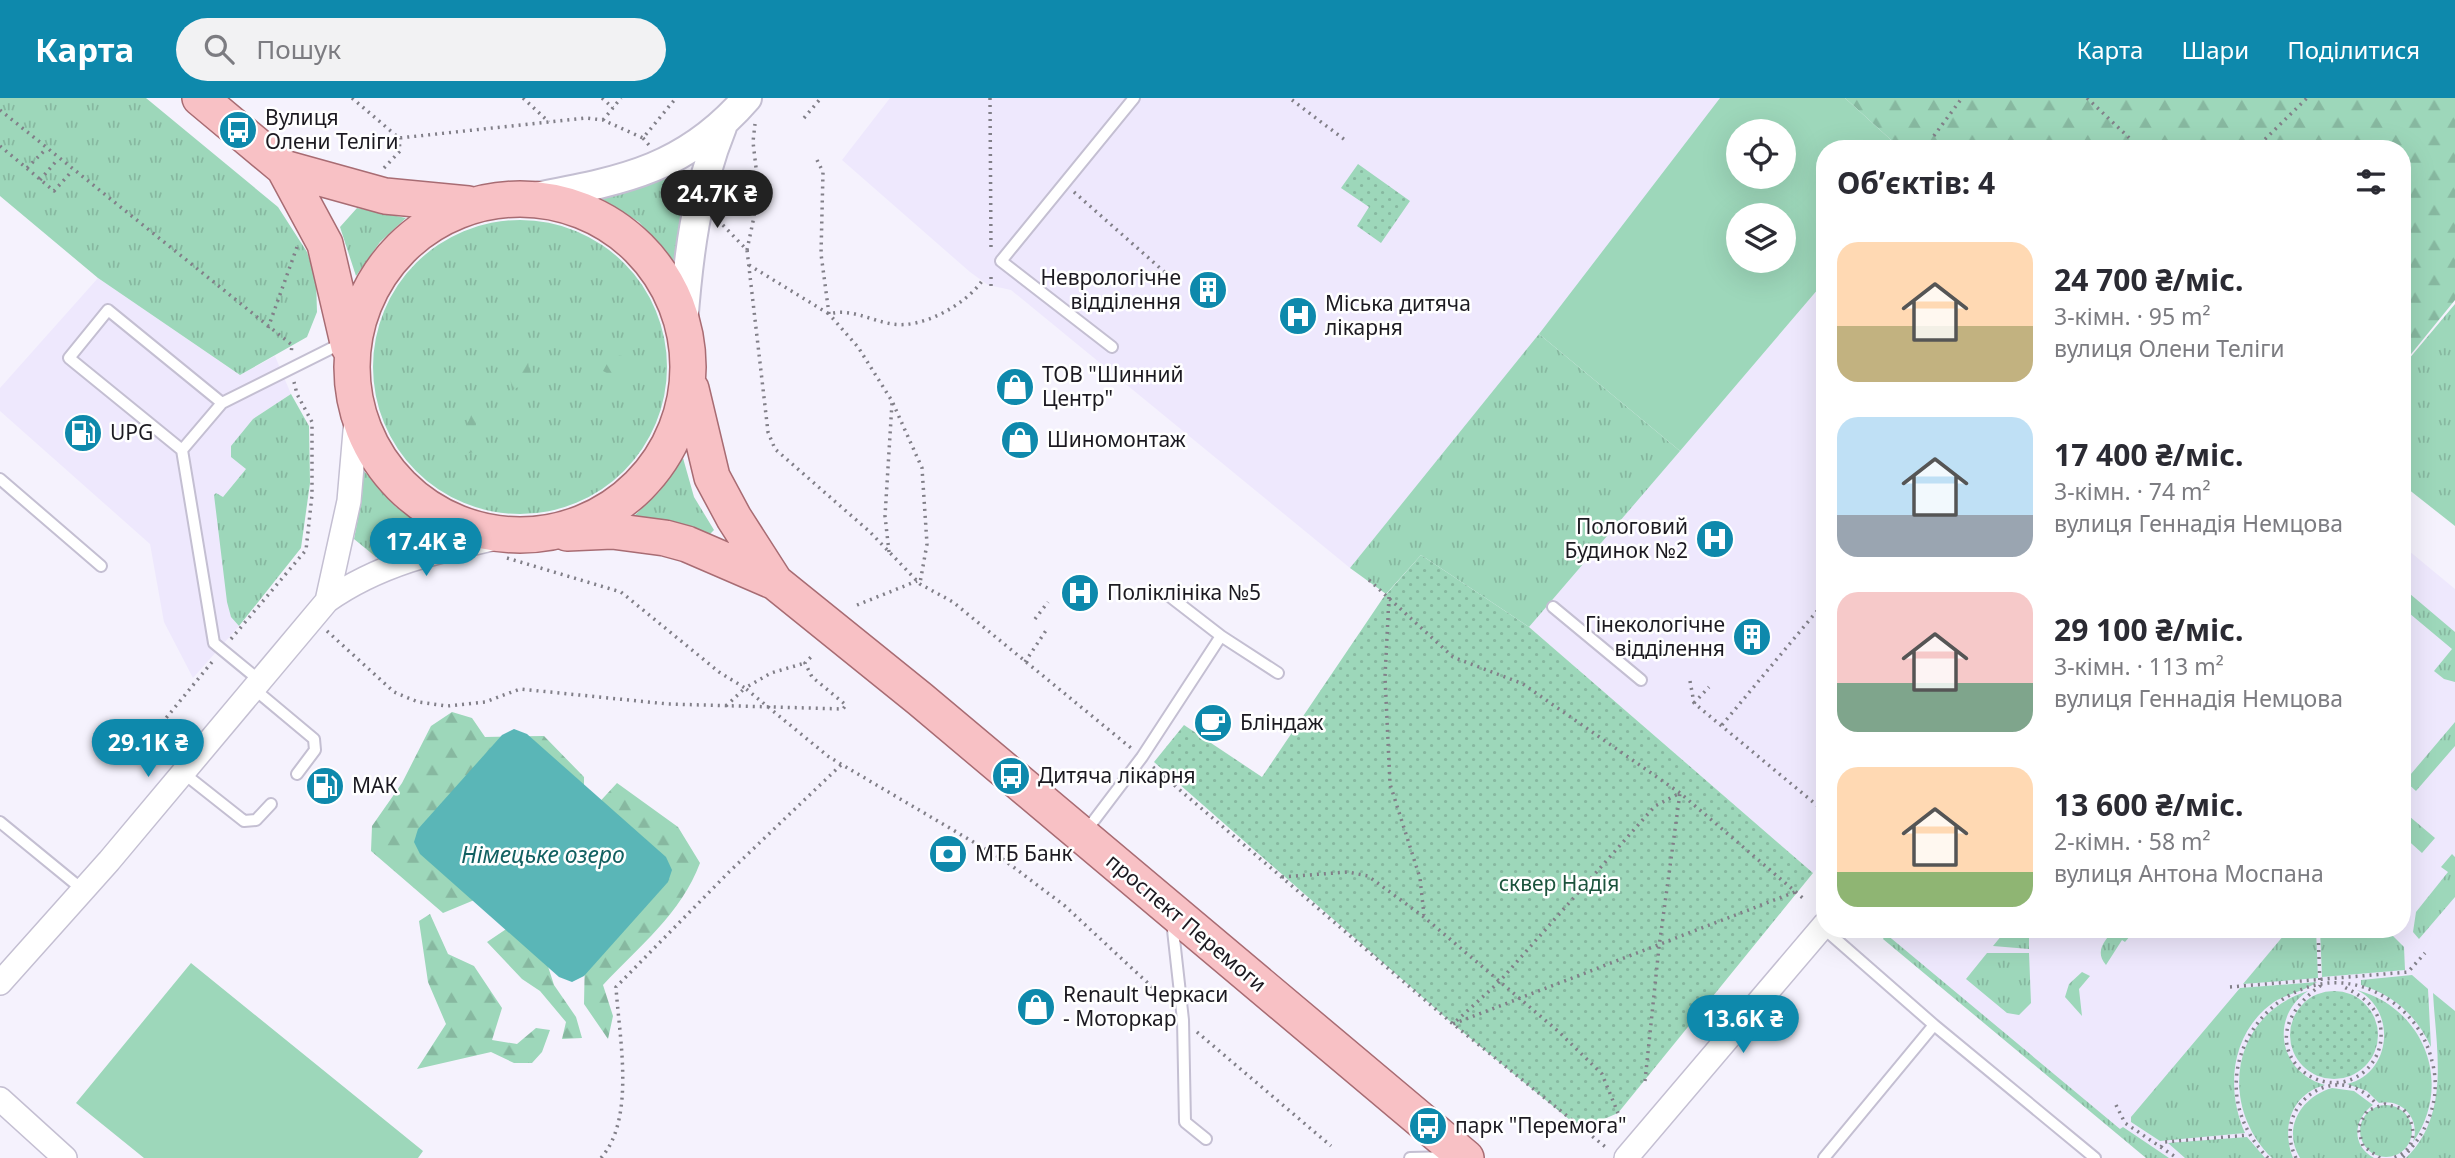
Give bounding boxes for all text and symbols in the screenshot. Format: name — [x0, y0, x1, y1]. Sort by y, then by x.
search box — [176, 18, 666, 81]
text: Карта — [35, 27, 134, 72]
icon: search — [200, 30, 238, 68]
text: Пошук — [256, 31, 341, 67]
text: Карта — [2076, 33, 2143, 66]
text: Шари — [2181, 33, 2249, 66]
text: Поділитися — [2287, 33, 2420, 66]
place label: Вулиця Олени Теліги — [265, 103, 398, 155]
bus stop icon: Вулиця Олени Теліги — [217, 109, 259, 151]
map controls — [1726, 119, 1796, 273]
button: locate — [1726, 119, 1796, 189]
text: Об’єктів: 4 — [1837, 162, 1995, 203]
icon: filters — [2352, 163, 2390, 201]
pin: 24.7K ₴ — [652, 170, 782, 230]
text: 24.7K ₴ — [677, 177, 757, 209]
button: layers — [1726, 203, 1796, 273]
text: 24 700 ₴/міс. — [2054, 259, 2244, 300]
place label: Неврологічне відділення — [1040, 263, 1181, 315]
building icon: Неврологічне відділення — [1187, 269, 1229, 311]
icon: home — [1893, 270, 1977, 354]
place label: Міська дитяча лікарня — [1325, 289, 1471, 341]
hospital icon: Міська дитяча лікарня — [1277, 295, 1319, 337]
text: 3-кімн. · 95 m² — [2054, 300, 2211, 332]
text: вулиця Олени Теліги — [2054, 332, 2285, 364]
place label: ТОВ "Шинний Центр" — [1042, 360, 1184, 412]
shop icon: ТОВ "Шинний Центр" — [994, 366, 1036, 408]
fuel station icon: UPG — [62, 412, 104, 454]
place label: UPG — [110, 418, 153, 446]
shop icon: Шиномонтаж — [999, 419, 1041, 461]
place label: Шиномонтаж — [1047, 425, 1186, 453]
text: 17 400 ₴/міс. — [2054, 434, 2244, 475]
icon: home — [1893, 445, 1977, 529]
text: 3-кімн. · 74 m² — [2054, 475, 2211, 507]
text: вулиця Геннадія Немцова — [2054, 507, 2343, 539]
place label: Пологовий Будинок №2 — [1564, 512, 1688, 564]
pin: 17.4K ₴ — [361, 518, 491, 578]
hospital icon: Пологовий Будинок №2 — [1694, 518, 1736, 560]
text: 17.4K ₴ — [386, 525, 466, 557]
hospital icon: Поліклініка №5 — [1059, 572, 1101, 614]
place label: Поліклініка №5 — [1107, 578, 1261, 606]
text: 29 100 ₴/міс. — [2054, 609, 2244, 650]
place label: Гінекологічне відділення — [1585, 610, 1725, 662]
building icon: Гінекологічне відділення — [1731, 616, 1773, 658]
icon: home — [1893, 620, 1977, 704]
text: 3-кімн. · 113 m² — [2054, 650, 2224, 682]
text: вулиця Геннадія Немцова — [2054, 682, 2343, 714]
cafe icon: Бліндаж — [1192, 702, 1234, 744]
place label: Бліндаж — [1240, 708, 1324, 736]
pin: 29.1K ₴ — [83, 720, 213, 779]
text: 29.1K ₴ — [108, 726, 188, 758]
bus stop icon: Дитяча лікарня — [990, 755, 1032, 797]
place label: Дитяча лікарня — [1038, 761, 1196, 789]
fuel station icon: МАК — [304, 765, 346, 807]
place label: МАК — [352, 771, 398, 799]
text: 13 600 ₴/міс. — [2054, 784, 2244, 825]
icon: home — [1893, 795, 1977, 879]
text: 2-кімн. · 58 m² — [2054, 825, 2211, 857]
bank icon: МТБ Банк — [927, 833, 969, 875]
water label: Німецьке озеро — [461, 838, 625, 870]
place label: МТБ Банк — [975, 839, 1073, 867]
street label: проспект Перемоги — [1101, 847, 1273, 998]
text: вулиця Антона Моспана — [2054, 857, 2324, 889]
park label: сквер Надія — [1499, 869, 1619, 897]
place label: Renault Черкаси - Моторкар — [1063, 980, 1228, 1032]
shop icon: Renault Черкаси - Моторкар — [1015, 986, 1057, 1028]
pin: 13.6K ₴ — [1678, 996, 1808, 1055]
text: 13.6K ₴ — [1703, 1002, 1783, 1034]
bus stop icon: парк "Перемога" — [1407, 1105, 1449, 1147]
place label: парк "Перемога" — [1455, 1111, 1627, 1139]

